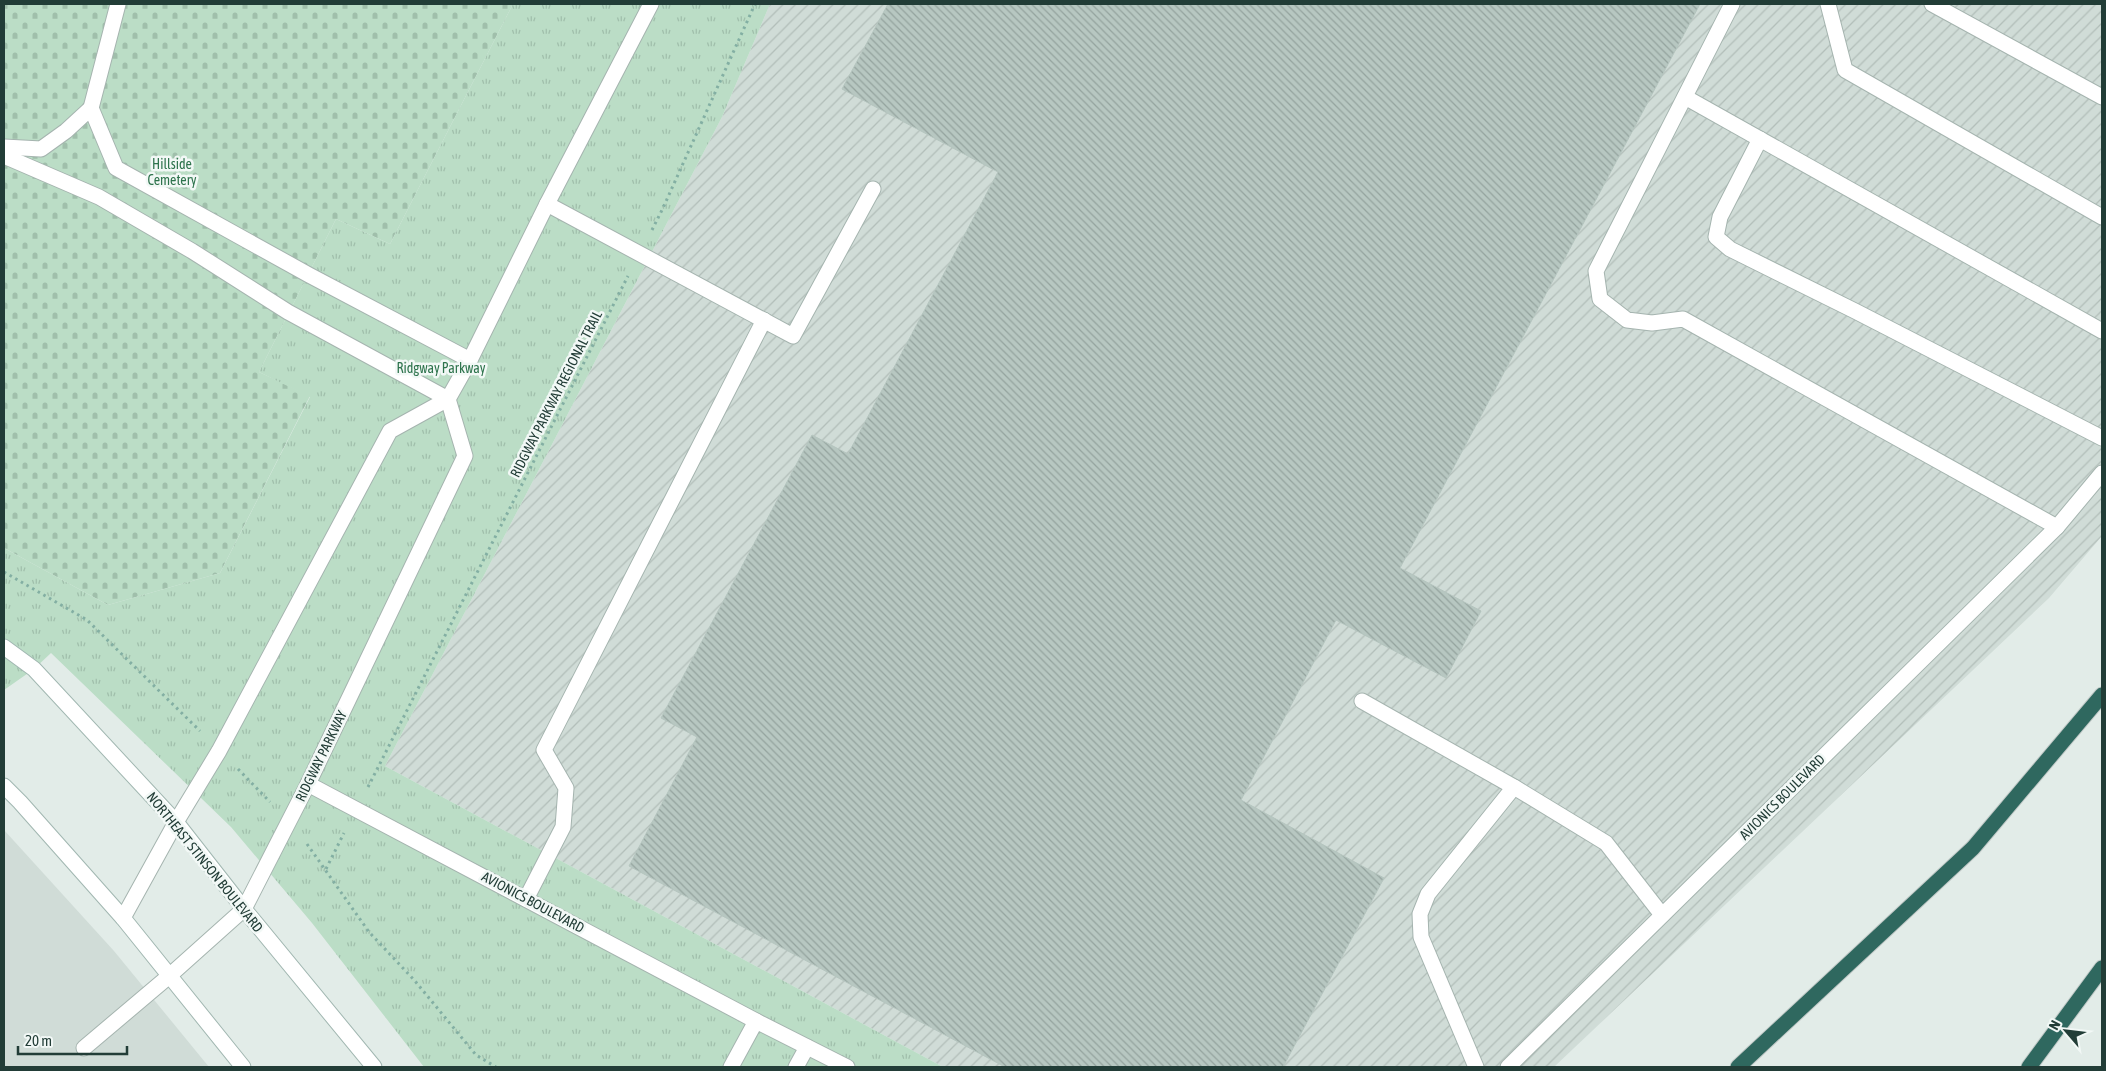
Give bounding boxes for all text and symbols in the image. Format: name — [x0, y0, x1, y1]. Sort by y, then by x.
park label: Hillside Cemetery — [147, 156, 197, 188]
street label: RIDGWAY PARKWAY REGIONAL TRAIL — [507, 308, 605, 480]
park label: Ridgway Parkway — [396, 360, 486, 376]
street label: RIDGWAY PARKWAY — [292, 707, 350, 804]
street label: AVIONICS BOULEVARD — [1736, 751, 1828, 843]
street label: NORTHEAST STINSON BOULEVARD — [144, 789, 266, 935]
street label: AVIONICS BOULEVARD — [479, 868, 587, 936]
north arrow — [2041, 1006, 2091, 1056]
text: N — [2046, 1017, 2064, 1032]
scale bar — [18, 1024, 126, 1056]
text: 20 m — [25, 1032, 52, 1049]

